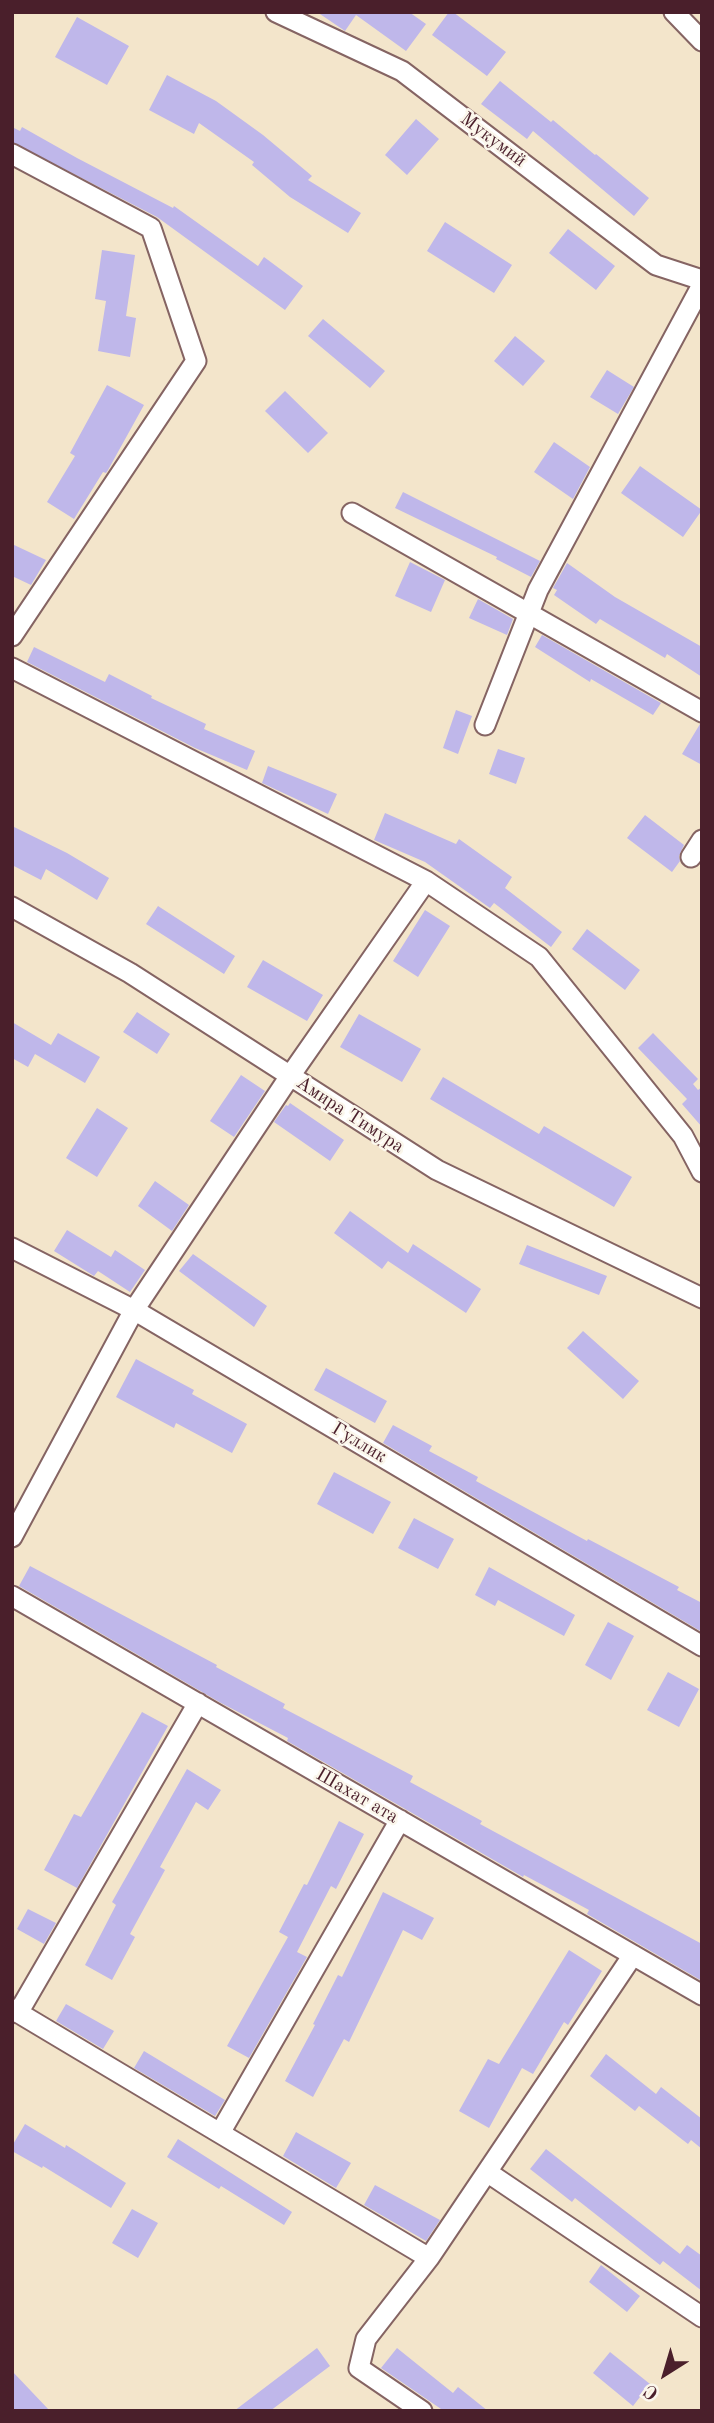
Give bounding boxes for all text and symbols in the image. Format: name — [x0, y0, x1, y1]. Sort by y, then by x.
street label: Мукумий — [455, 108, 531, 172]
street label: Амира Тимура — [292, 1072, 408, 1158]
street label: Гуллик — [327, 1418, 391, 1468]
street label: Шахат ата — [312, 1763, 402, 1829]
north arrow — [630, 2339, 700, 2409]
text: С — [641, 2380, 663, 2403]

